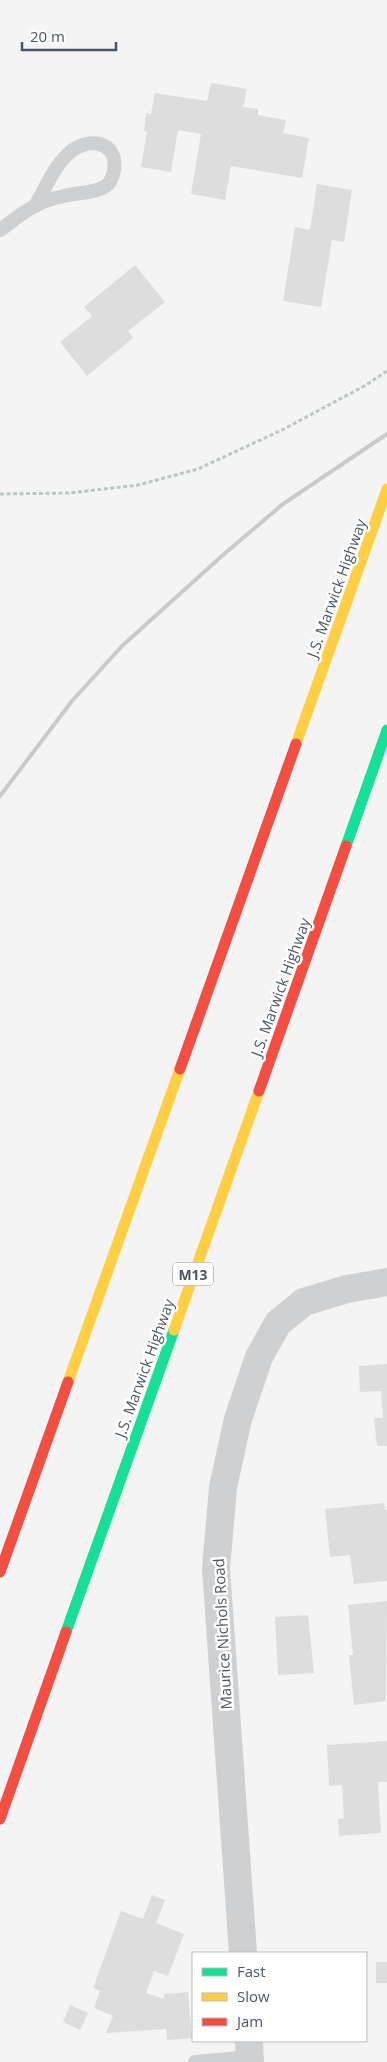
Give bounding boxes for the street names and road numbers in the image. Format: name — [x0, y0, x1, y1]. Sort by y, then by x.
street label: J.S. Marwick Highway — [301, 516, 371, 662]
street label: J.S. Marwick Highway — [245, 915, 315, 1061]
road number: M13 — [173, 1262, 213, 1286]
street label: J.S. Marwick Highway — [109, 1296, 179, 1442]
street label: Maurice Nichols Road — [208, 1558, 236, 1710]

